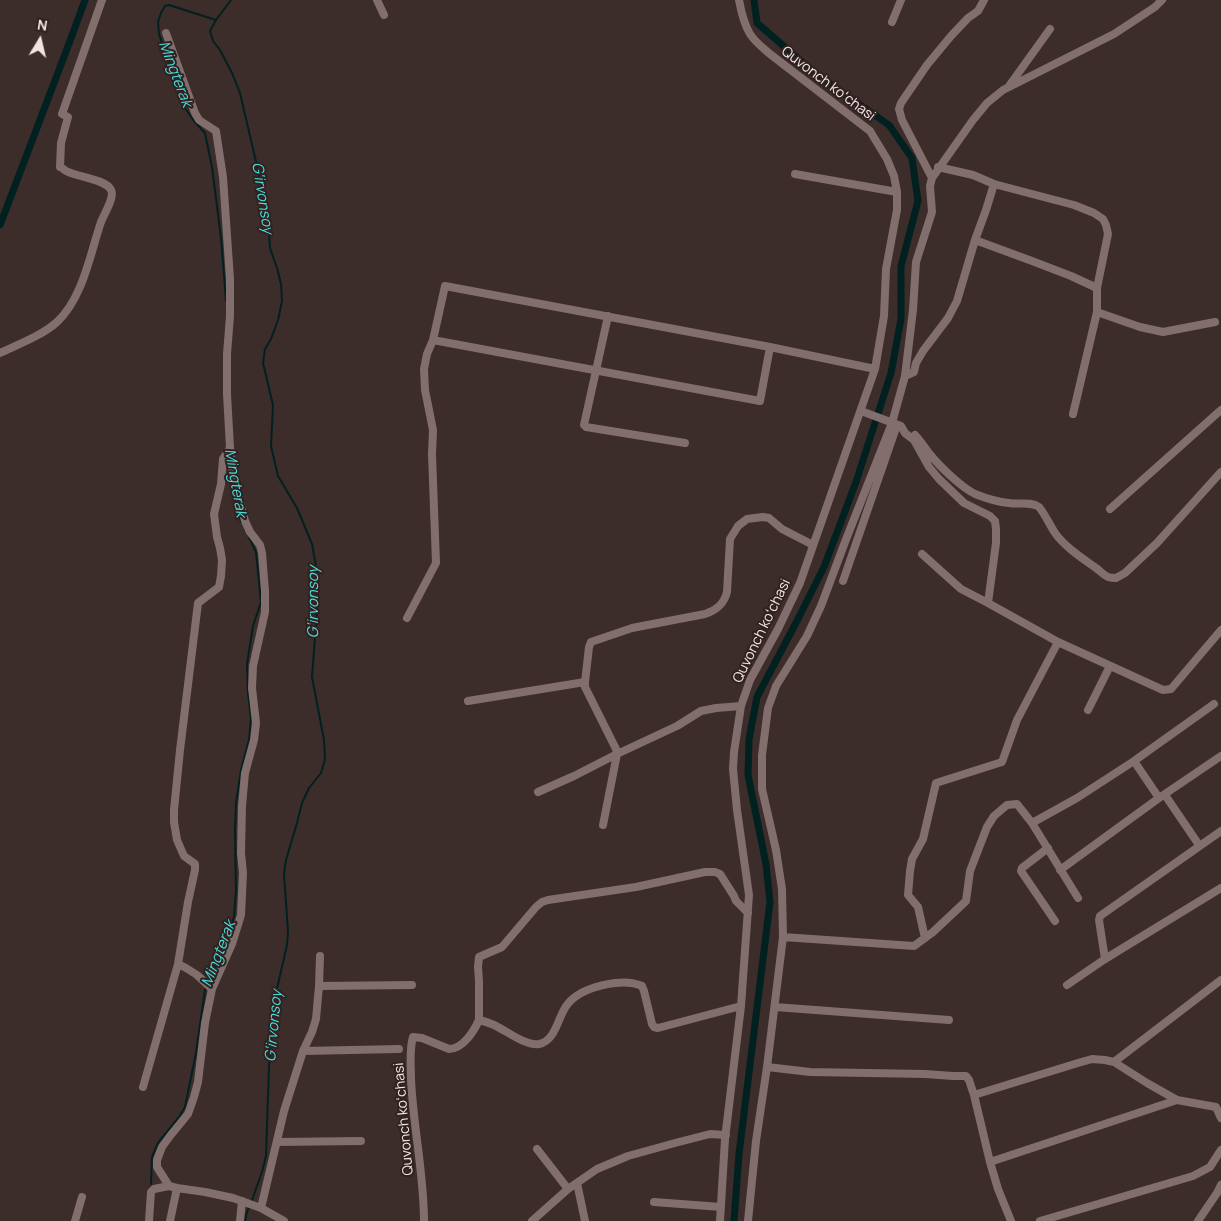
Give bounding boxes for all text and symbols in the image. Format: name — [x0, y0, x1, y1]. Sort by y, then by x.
north arrow — [15, 15, 65, 65]
text: N — [36, 15, 49, 35]
water label: Mingterak — [154, 38, 196, 110]
street label: Quvonch koʻchasi — [778, 43, 878, 125]
water label: G‘irvonsoy — [247, 161, 277, 235]
water label: Mingterak — [220, 447, 250, 519]
water label: G‘irvonsoy — [305, 566, 323, 638]
street label: Quvonch koʻchasi — [730, 576, 794, 686]
water label: Mingterak — [198, 918, 240, 990]
water label: G‘irvonsoy — [262, 989, 286, 1063]
street label: Quvonch koʻchasi — [391, 1062, 417, 1176]

